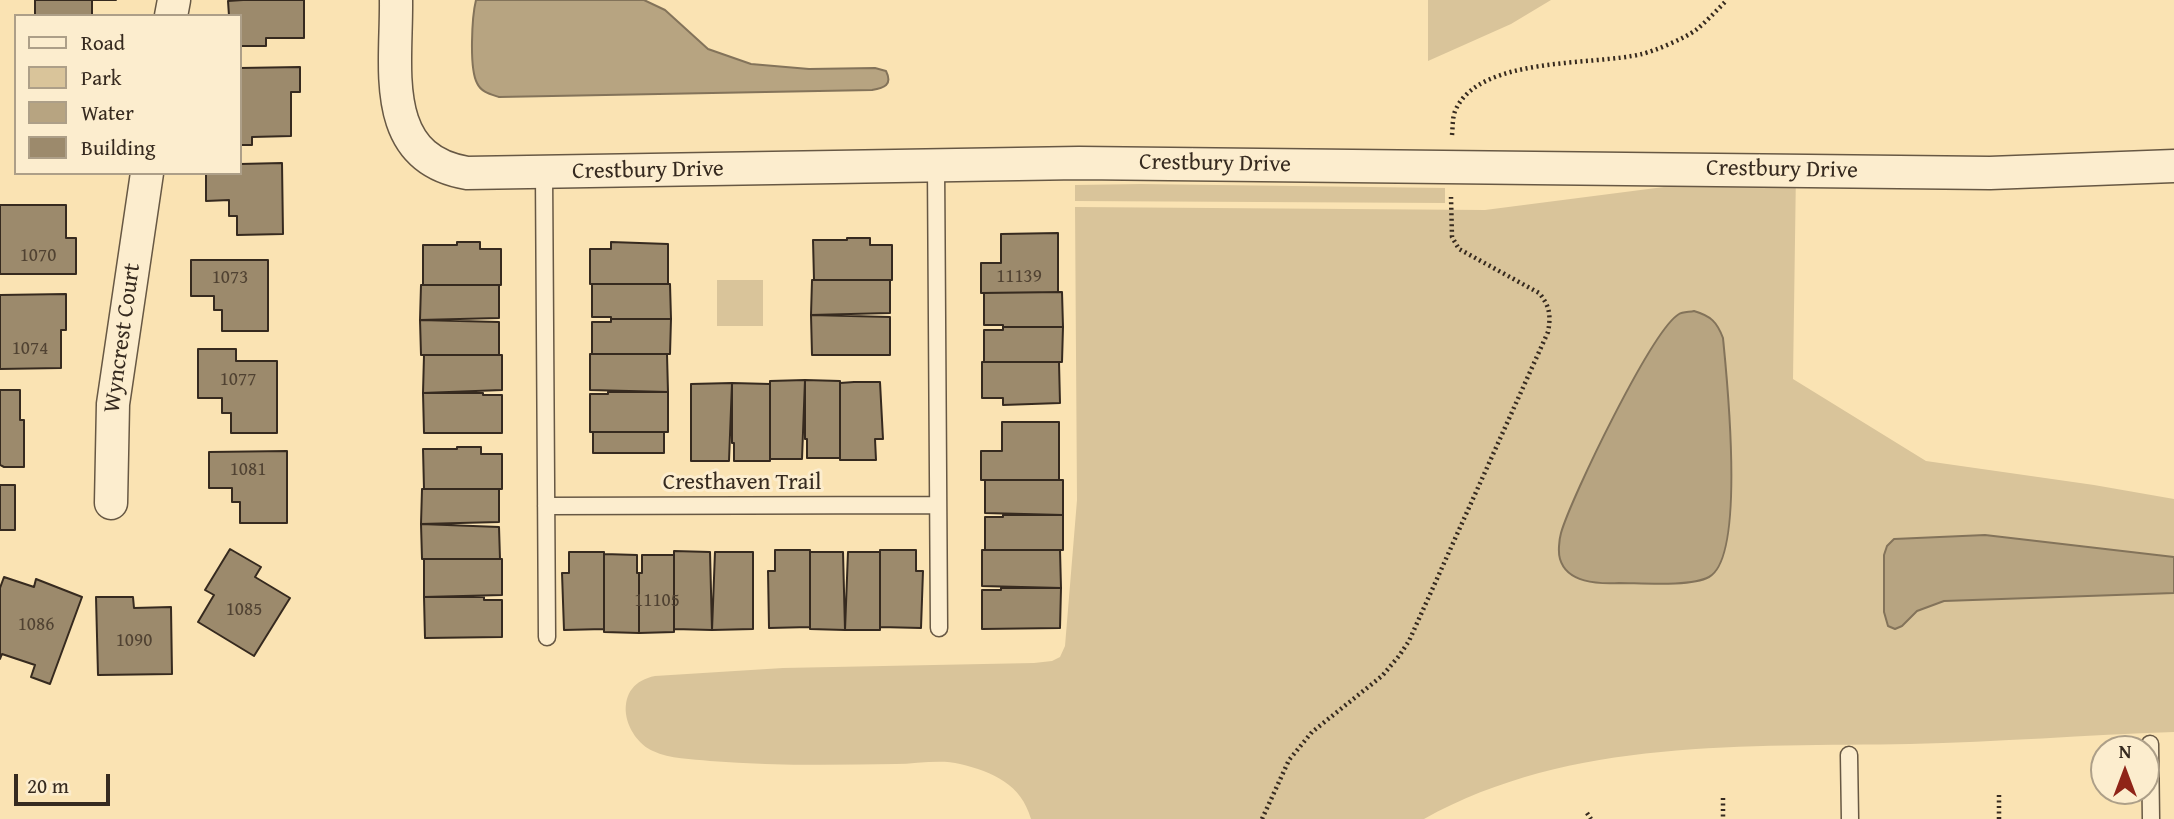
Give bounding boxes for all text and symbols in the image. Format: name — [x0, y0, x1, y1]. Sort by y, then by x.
legend — [14, 14, 242, 175]
text: Road — [81, 27, 125, 58]
text: Park — [81, 62, 122, 93]
text: Water — [81, 97, 134, 128]
text: Building — [81, 132, 155, 163]
street label: Crestbury Drive — [1139, 149, 1291, 179]
street label: Crestbury Drive — [1706, 155, 1858, 185]
street label: Crestbury Drive — [572, 156, 724, 186]
house number: 1070 — [20, 245, 56, 267]
street label: Wyncrest Court — [99, 261, 147, 415]
house number: 11139 — [996, 266, 1042, 288]
house number: 1073 — [212, 267, 248, 289]
house number: 1074 — [12, 338, 48, 360]
house number: 1077 — [220, 369, 256, 391]
house number: 1081 — [230, 459, 266, 481]
street label: Cresthaven Trail — [663, 469, 821, 497]
house number: 11105 — [634, 590, 680, 612]
house number: 1085 — [226, 599, 262, 621]
house number: 1086 — [18, 614, 54, 636]
house number: 1090 — [116, 630, 152, 652]
north arrow — [2090, 735, 2160, 805]
text: N — [2119, 737, 2131, 765]
scale bar — [18, 760, 114, 804]
text: 20 m — [27, 770, 69, 801]

